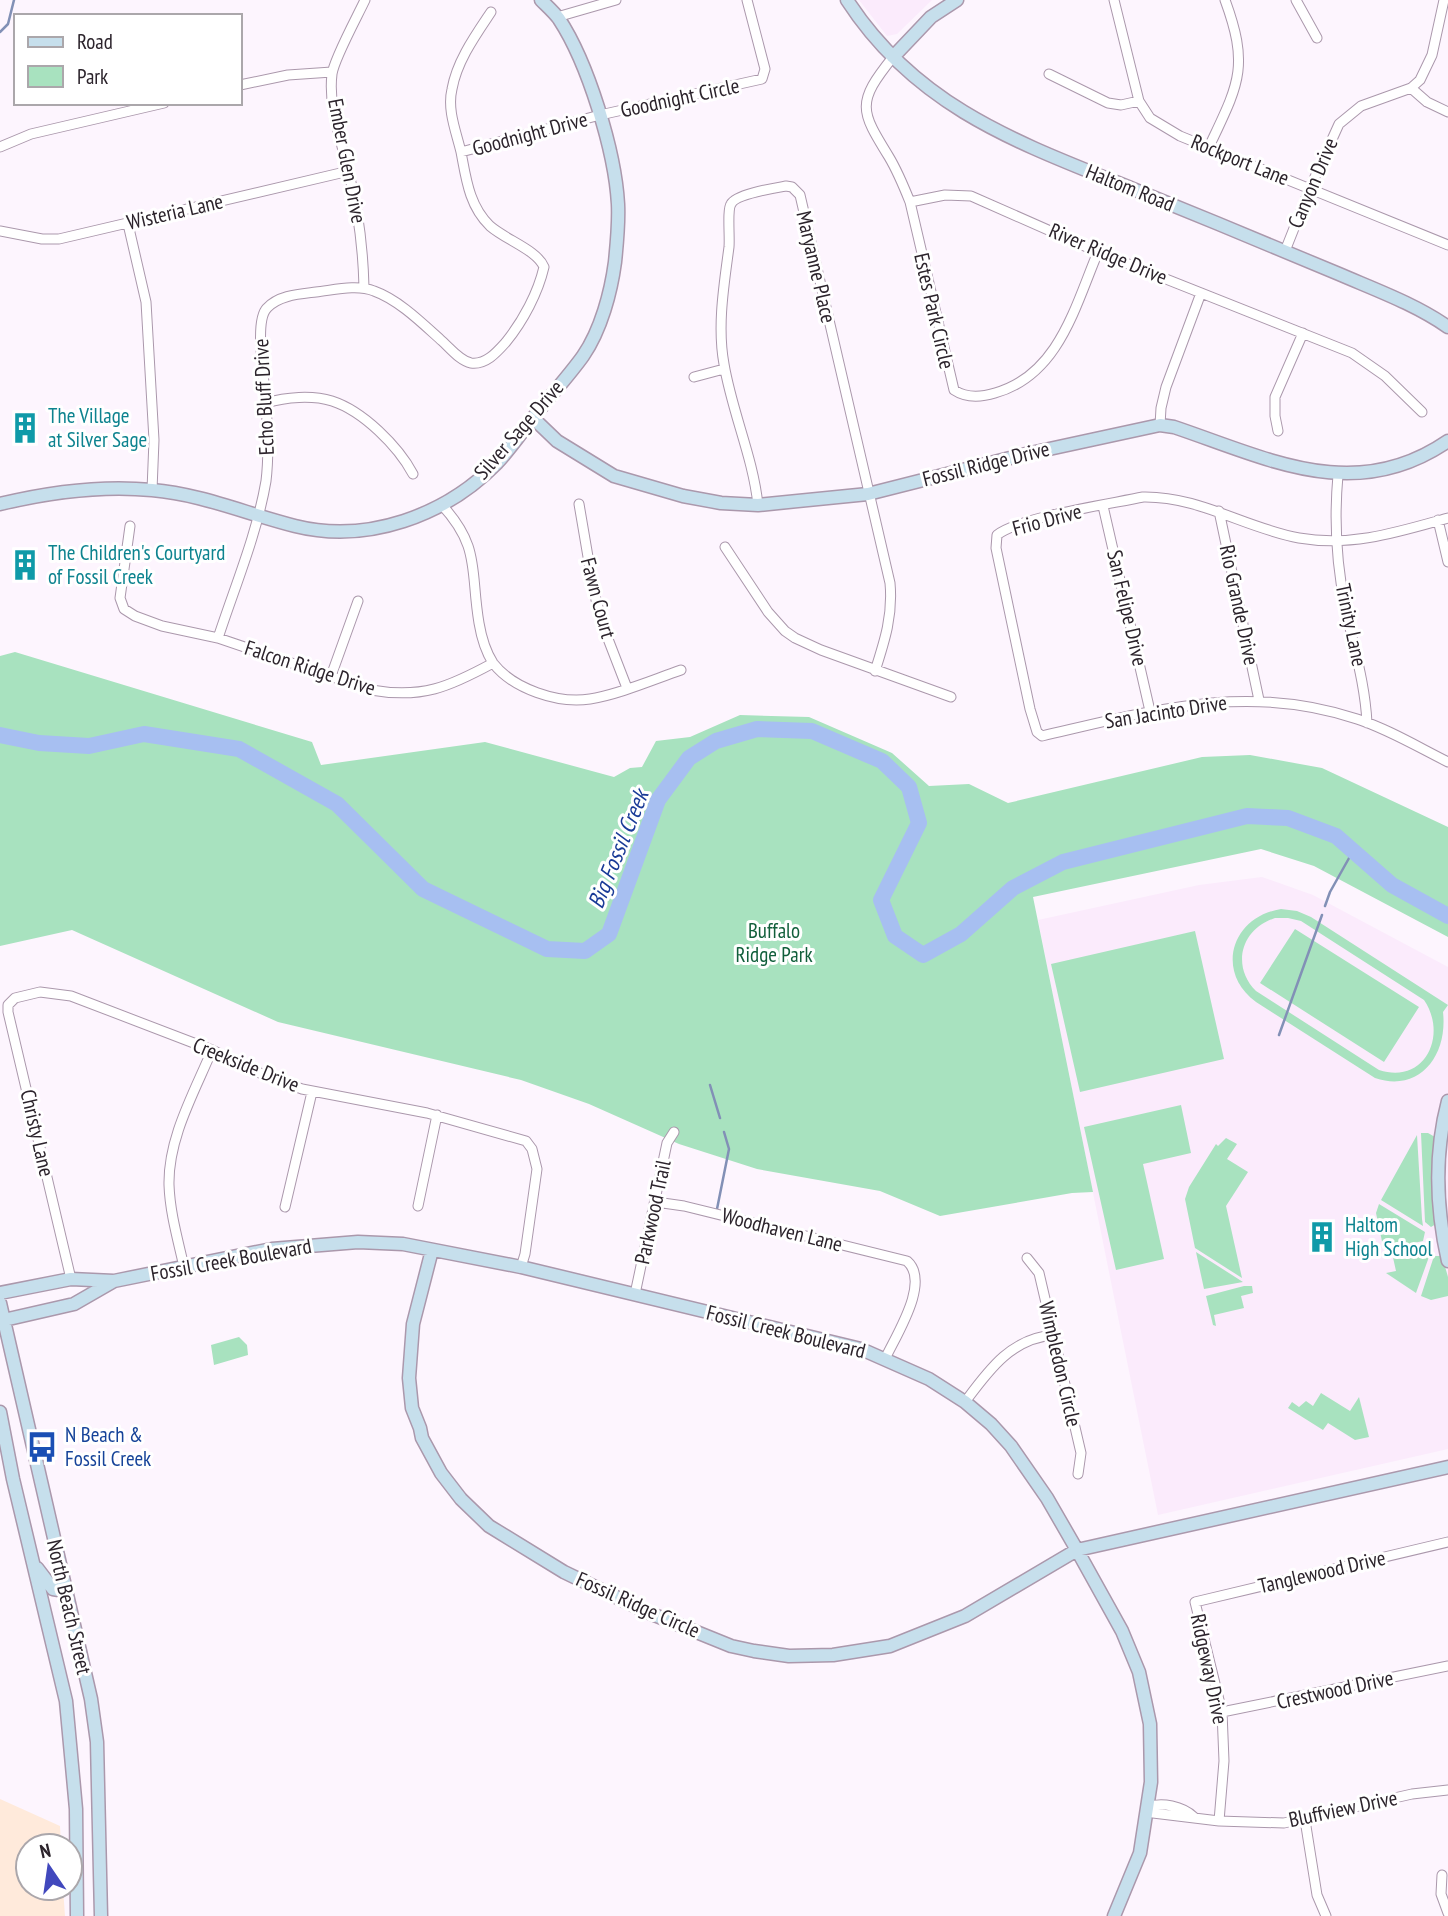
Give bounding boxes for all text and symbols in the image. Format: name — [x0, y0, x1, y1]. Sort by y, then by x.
legend — [14, 14, 242, 105]
text: Road — [77, 28, 113, 55]
text: Park — [77, 63, 108, 90]
street label: Goodnight Circle — [618, 72, 742, 123]
street label: Ember Glen Drive — [322, 96, 373, 226]
street label: Goodnight Drive — [469, 105, 590, 162]
street label: Rockport Lane — [1187, 128, 1293, 191]
street label: Canyon Drive — [1281, 133, 1344, 232]
street label: Haltom Road — [1082, 158, 1178, 218]
street label: Wisteria Lane — [124, 187, 226, 236]
street label: Maryanne Place — [791, 208, 842, 325]
street label: River Ridge Drive — [1045, 217, 1171, 291]
street label: Estes Park Circle — [908, 250, 961, 371]
street label: Echo Bluff Drive — [247, 338, 280, 456]
street label: Silver Sage Drive — [468, 374, 569, 485]
place label: The Village at Silver Sage — [48, 402, 147, 453]
building icon: The Village at Silver Sage — [8, 411, 42, 445]
street label: Fossil Ridge Drive — [920, 435, 1052, 492]
street label: Frio Drive — [1009, 497, 1084, 542]
place label: The Children's Courtyard of Fossil Creek — [48, 539, 225, 590]
street label: Rio Grande Drive — [1214, 542, 1265, 667]
street label: San Felipe Drive — [1101, 547, 1154, 669]
building icon: The Children's Courtyard of Fossil Creek — [8, 548, 42, 582]
street label: Fawn Court — [575, 555, 622, 641]
street label: Trinity Lane — [1330, 581, 1373, 669]
street label: Falcon Ridge Drive — [241, 634, 379, 701]
street label: San Jacinto Drive — [1103, 689, 1229, 734]
water label: Big Fossil Creek — [581, 783, 656, 912]
park label: Buffalo Ridge Park — [735, 917, 813, 968]
street label: Creekside Drive — [189, 1031, 303, 1098]
street label: Christy Lane — [14, 1087, 61, 1179]
street label: Parkwood Trail — [628, 1157, 677, 1266]
street label: Woodhaven Lane — [719, 1201, 845, 1258]
place label: Haltom High School — [1345, 1211, 1432, 1262]
building icon: Haltom High School — [1305, 1220, 1339, 1254]
street label: Fossil Creek Boulevard — [148, 1232, 313, 1287]
street label: Fossil Creek Boulevard — [704, 1299, 868, 1364]
street label: Wimbledon Circle — [1033, 1299, 1088, 1429]
place label: N Beach & Fossil Creek — [65, 1421, 151, 1472]
bus stop icon: N Beach & Fossil Creek — [25, 1430, 59, 1464]
street label: North Beach Street — [41, 1537, 98, 1677]
street label: Tanglewood Drive — [1256, 1544, 1388, 1599]
street label: Fossil Ridge Circle — [572, 1565, 704, 1644]
street label: Ridgeway Drive — [1185, 1611, 1234, 1726]
street label: Crestwood Drive — [1274, 1664, 1396, 1715]
street label: Bluffview Drive — [1286, 1784, 1400, 1833]
north arrow — [14, 1832, 84, 1902]
text: N — [37, 1838, 53, 1863]

